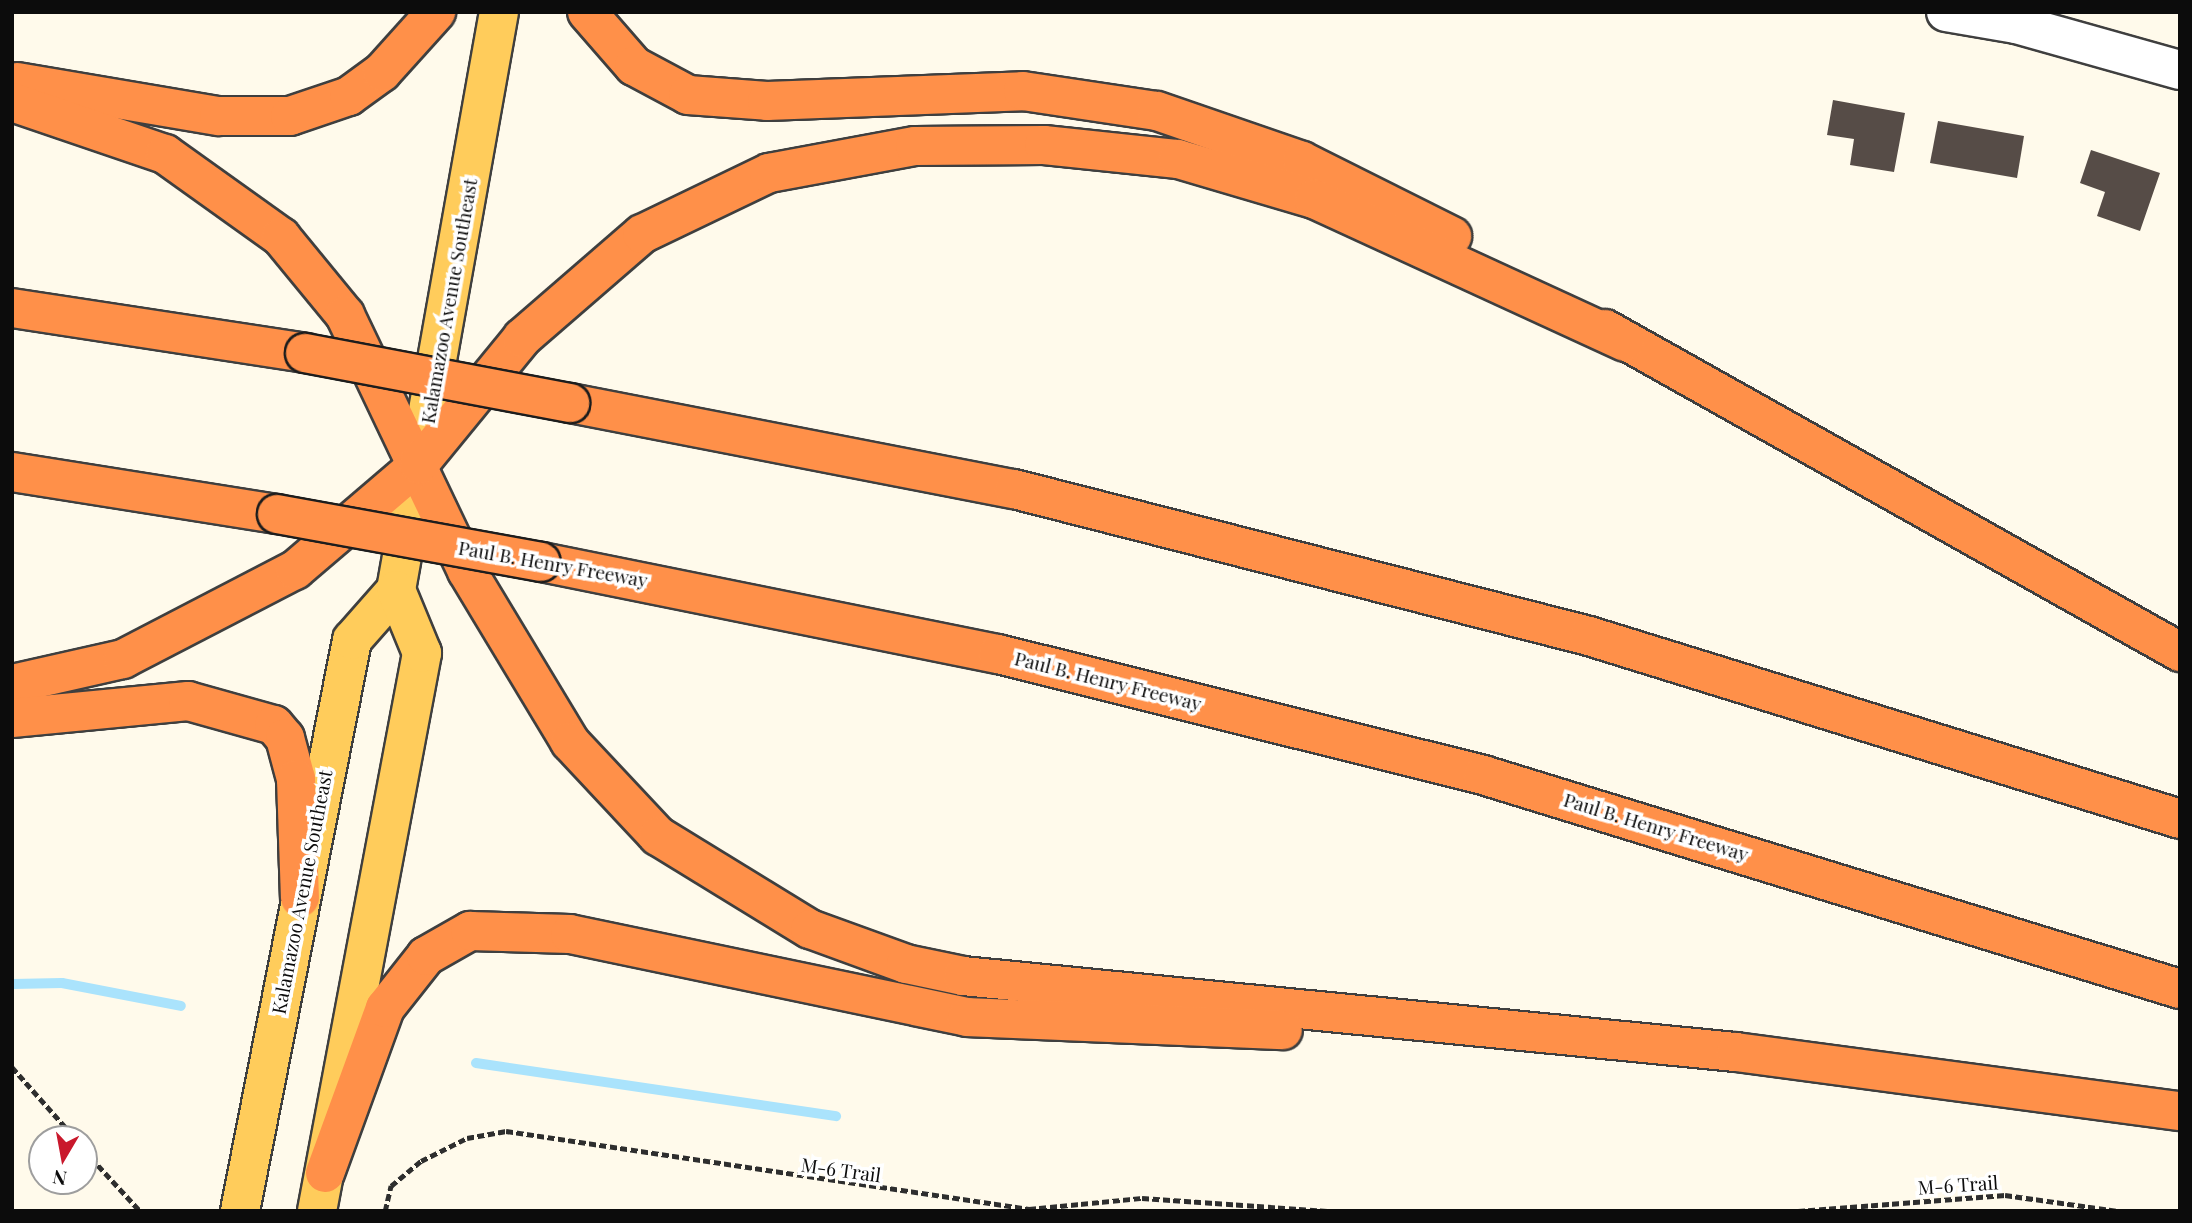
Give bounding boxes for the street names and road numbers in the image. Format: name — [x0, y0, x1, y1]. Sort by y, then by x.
street label: Kalamazoo Avenue Southeast — [416, 176, 482, 426]
street label: Paul B. Henry Freeway — [456, 536, 650, 592]
street label: Paul B. Henry Freeway — [1012, 647, 1204, 715]
street label: Kalamazoo Avenue Southeast — [267, 768, 337, 1016]
street label: Paul B. Henry Freeway — [1561, 788, 1751, 866]
street label: M-6 Trail — [799, 1153, 883, 1187]
street label: M-6 Trail — [1917, 1171, 1999, 1199]

